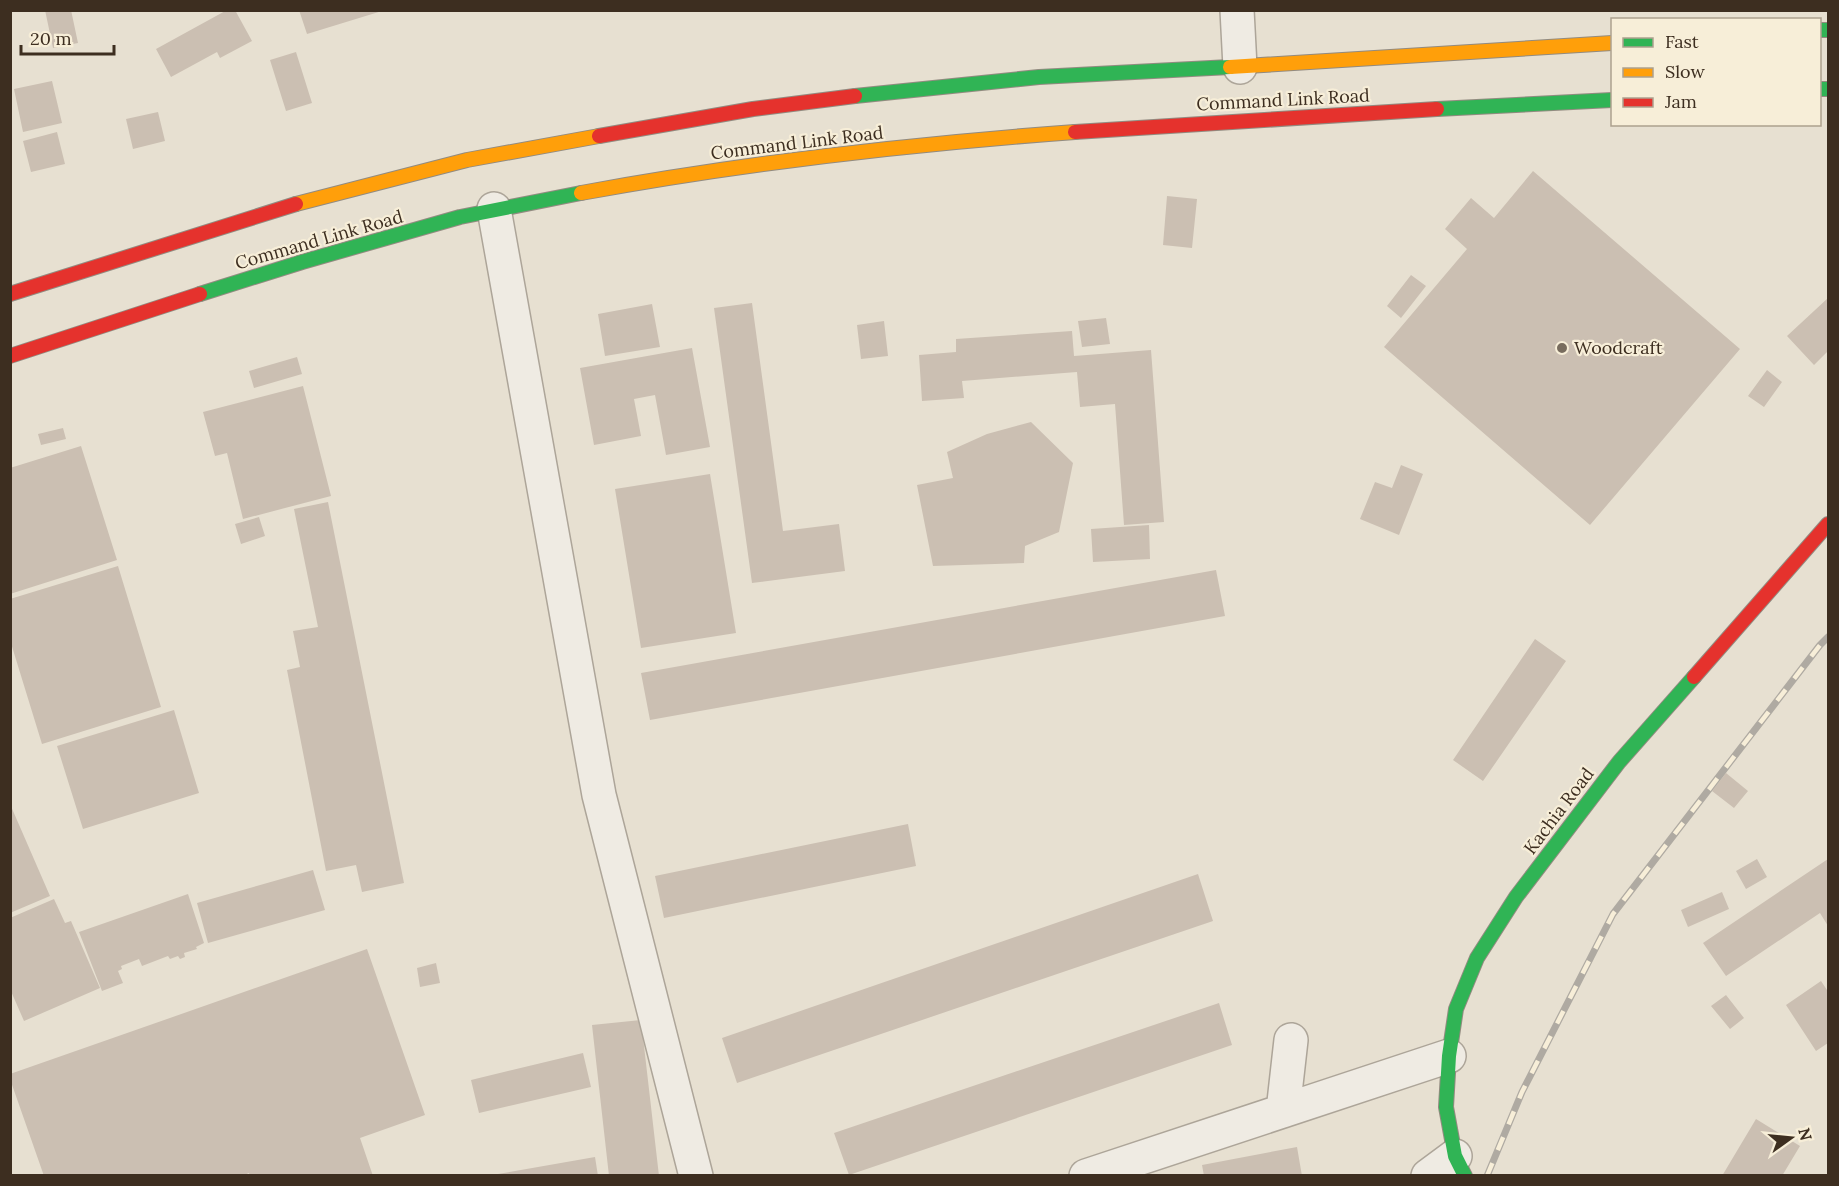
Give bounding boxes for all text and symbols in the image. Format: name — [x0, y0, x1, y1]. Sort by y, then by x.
scale bar — [21, 18, 114, 56]
legend — [1611, 18, 1821, 126]
text: 20 m — [30, 27, 72, 50]
text: Fast — [1665, 30, 1699, 53]
text: Slow — [1665, 60, 1705, 83]
street label: Command Link Road — [1196, 83, 1370, 116]
text: Jam — [1664, 90, 1697, 113]
street label: Command Link Road — [709, 120, 885, 164]
street label: Command Link Road — [232, 204, 406, 274]
place label: Woodcraft — [1574, 336, 1663, 359]
marker: Woodcraft — [1555, 341, 1569, 355]
street label: Kachia Road — [1518, 763, 1599, 859]
north arrow — [1761, 1108, 1821, 1168]
text: N — [1794, 1126, 1817, 1143]

